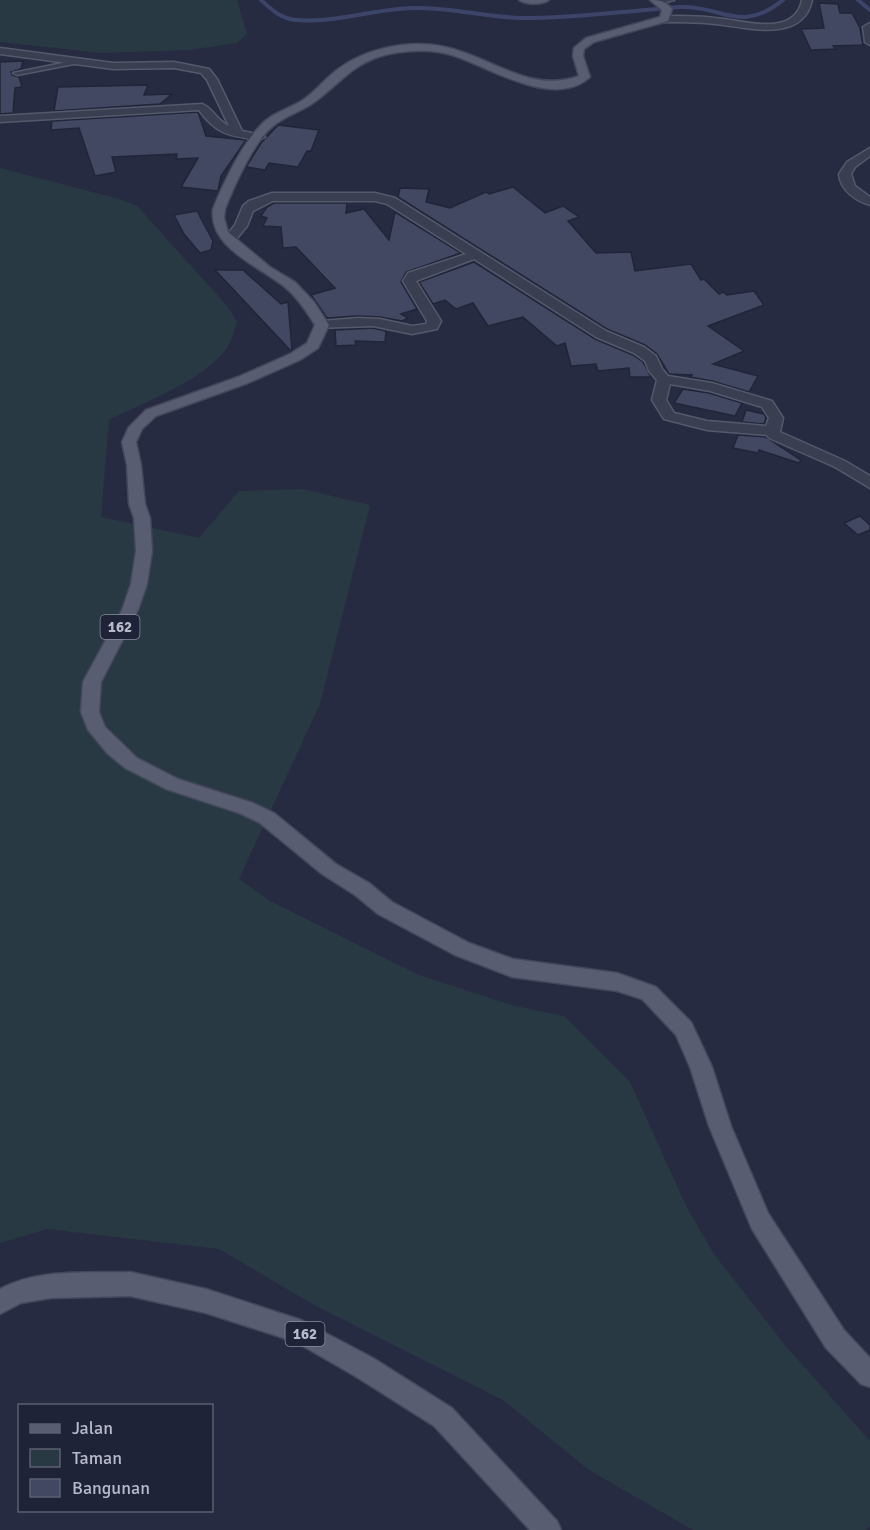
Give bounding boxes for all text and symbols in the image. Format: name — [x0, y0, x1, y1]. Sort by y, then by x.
road number: 162 — [100, 615, 140, 639]
road number: 162 — [286, 1322, 324, 1346]
legend — [18, 1404, 213, 1512]
text: Jalan — [72, 1417, 113, 1439]
text: Taman — [72, 1447, 122, 1469]
text: Bangunan — [72, 1477, 150, 1499]

